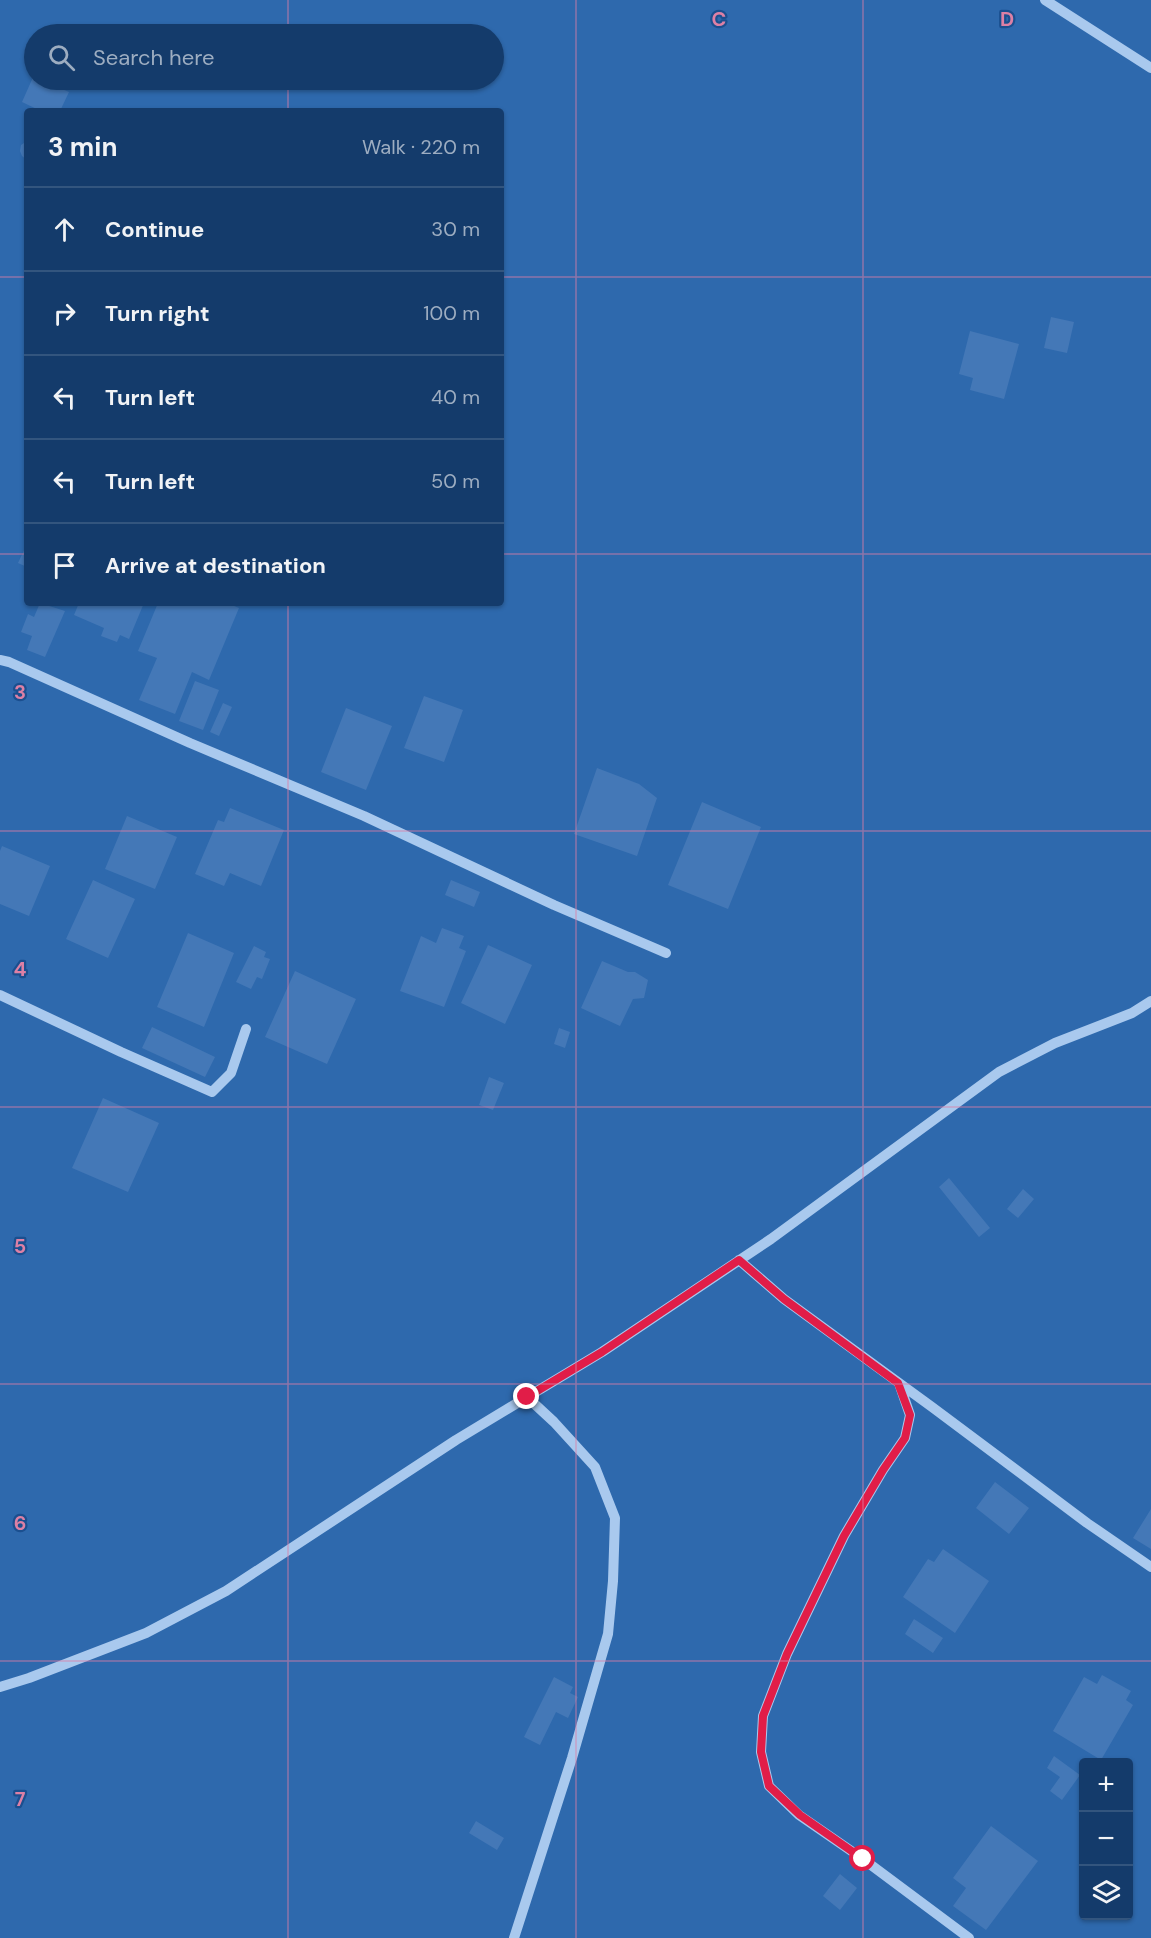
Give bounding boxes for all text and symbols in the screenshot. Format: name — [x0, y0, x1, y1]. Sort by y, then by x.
text: C — [712, 6, 726, 32]
text: D — [1000, 6, 1014, 32]
search box — [24, 24, 504, 90]
icon: search — [45, 41, 78, 74]
text: Search here — [93, 43, 214, 72]
text: 3 min — [48, 130, 117, 164]
text: Walk · 220 m — [362, 134, 480, 160]
icon: ahead — [48, 213, 81, 246]
text: Continue — [105, 215, 204, 244]
text: 30 m — [431, 216, 480, 242]
icon: right — [48, 297, 81, 330]
text: Turn right — [105, 299, 210, 328]
text: 100 m — [423, 300, 480, 326]
icon: left — [48, 381, 81, 414]
text: Turn left — [105, 383, 195, 412]
text: 40 m — [431, 384, 480, 410]
icon: left — [48, 465, 81, 498]
text: Turn left — [105, 467, 195, 496]
text: 50 m — [431, 468, 480, 494]
icon: arrive — [48, 549, 81, 582]
text: Arrive at destination — [105, 551, 326, 580]
text: 3 — [14, 679, 26, 705]
text: 4 — [14, 956, 27, 982]
text: 5 — [14, 1233, 26, 1259]
route end — [513, 1383, 539, 1409]
text: 6 — [14, 1510, 26, 1536]
map controls — [1079, 1758, 1133, 1920]
button: + — [1079, 1758, 1133, 1812]
text: 7 — [15, 1786, 26, 1812]
button: − — [1079, 1812, 1133, 1866]
route start — [849, 1845, 875, 1871]
button: layers — [1079, 1866, 1133, 1920]

